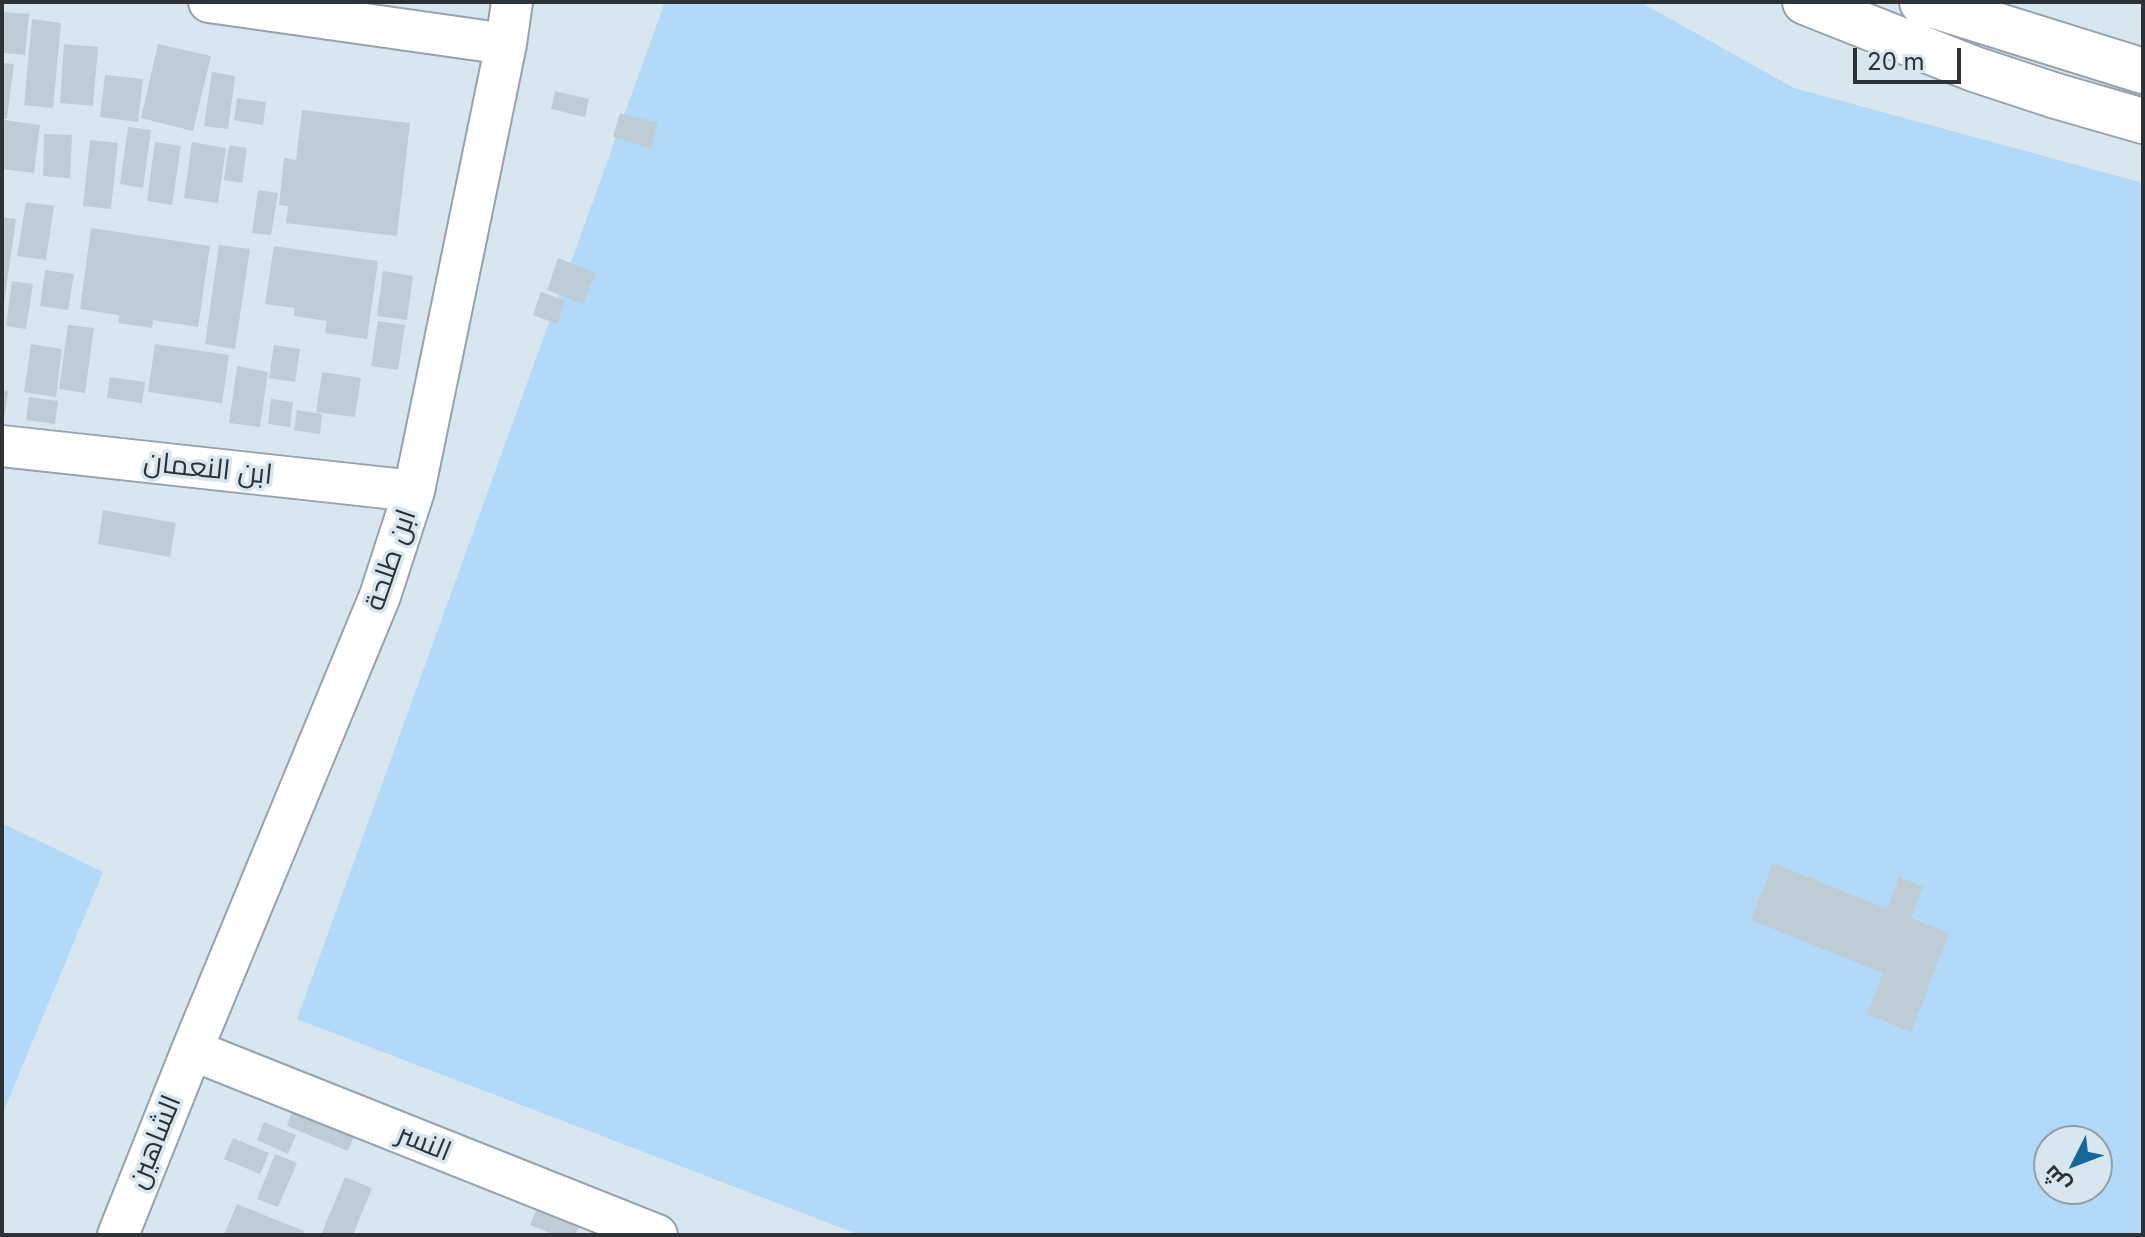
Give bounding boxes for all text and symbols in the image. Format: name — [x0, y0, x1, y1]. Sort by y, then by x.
scale bar — [1857, 32, 1965, 82]
text: 20 m — [1867, 47, 1925, 76]
street label: ابن النعمان — [142, 446, 274, 492]
street label: ابن طلحة — [358, 505, 424, 615]
street label: الشاهين — [121, 1090, 189, 1194]
street label: النسر — [392, 1117, 456, 1169]
north arrow — [2033, 1125, 2113, 1205]
text: ش — [2038, 1161, 2076, 1199]

